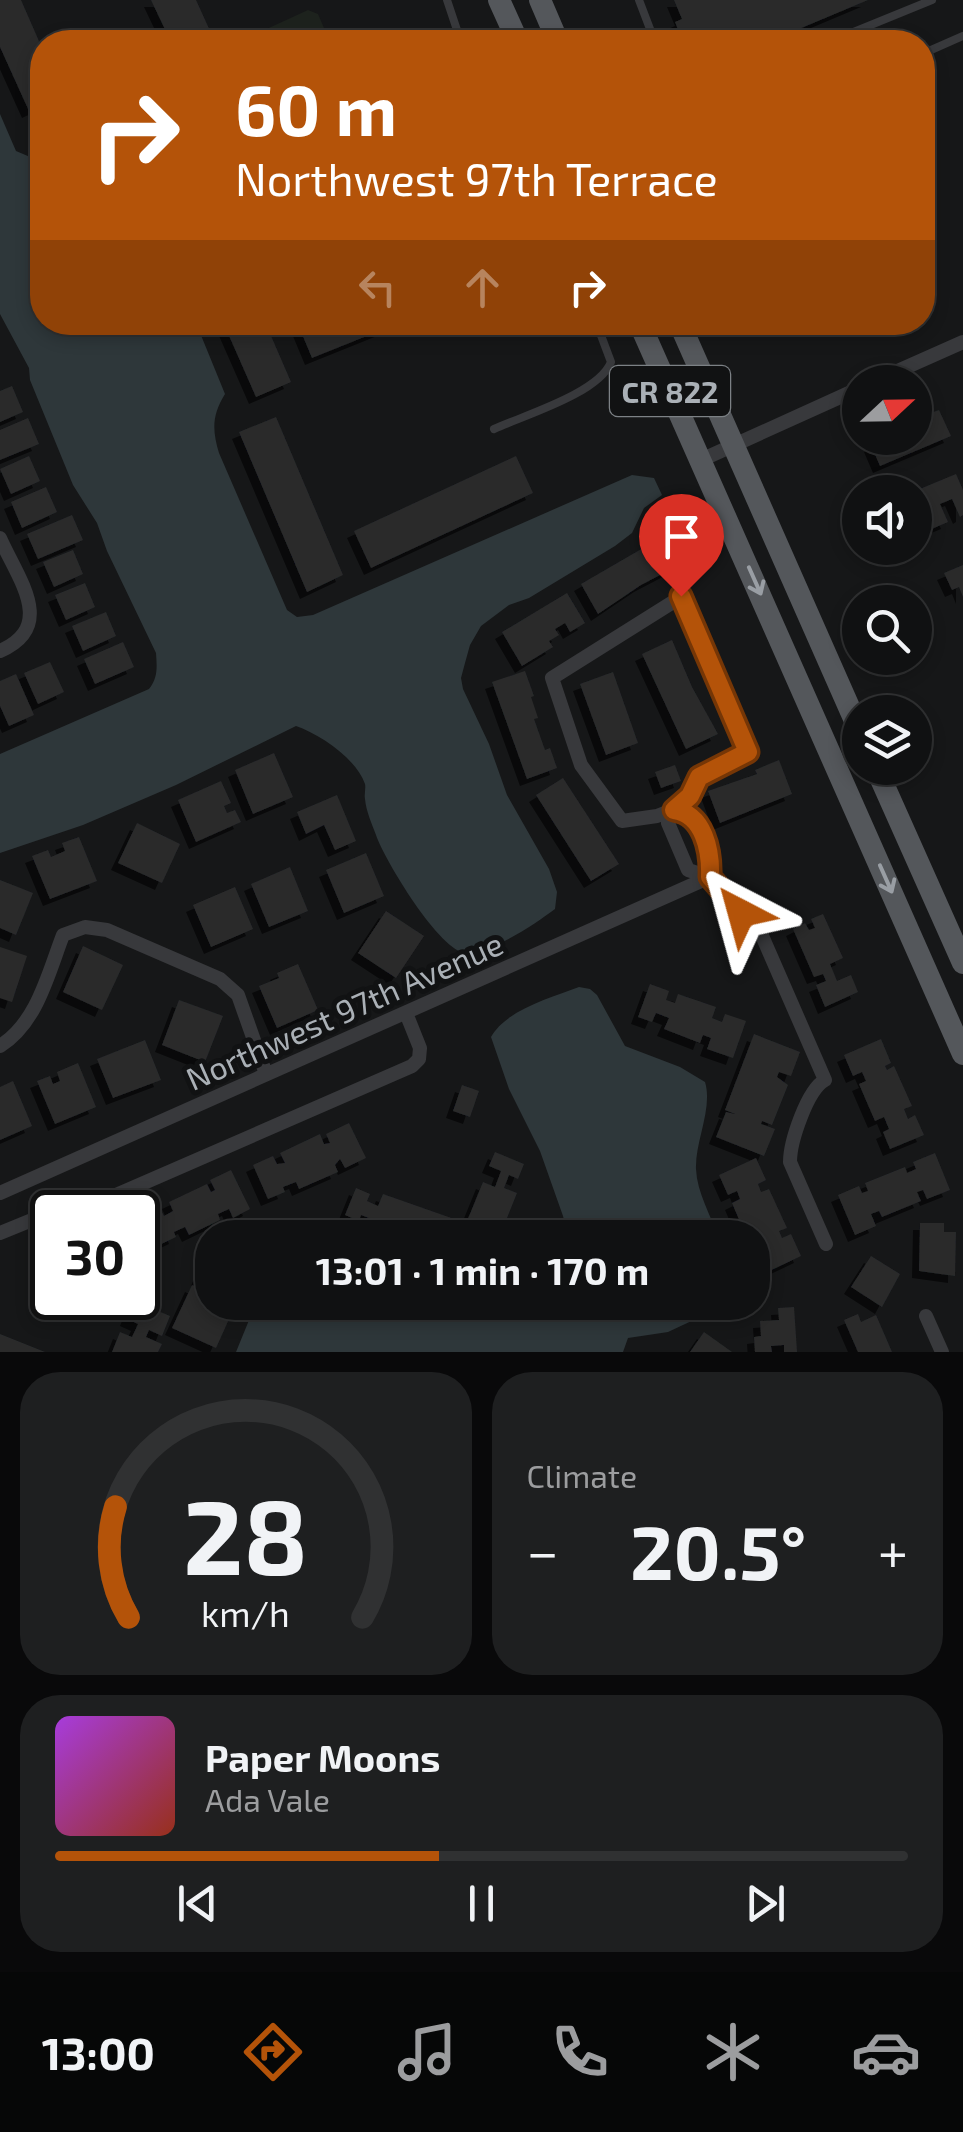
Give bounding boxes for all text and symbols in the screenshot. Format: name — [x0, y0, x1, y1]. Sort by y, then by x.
text: 60 m — [235, 66, 397, 150]
icon: right — [70, 70, 200, 200]
text: Northwest 97th Terrace — [235, 151, 718, 205]
icon: left — [350, 260, 405, 315]
icon: ahead — [455, 260, 510, 315]
icon: right — [560, 260, 615, 315]
north arrow — [842, 365, 932, 455]
map controls — [842, 365, 932, 785]
road number: CR 822 — [610, 366, 730, 416]
button: sound — [842, 475, 932, 565]
pin — [639, 494, 724, 597]
icon: arrive — [654, 509, 709, 564]
one-way arrow — [746, 565, 765, 595]
button: search — [842, 585, 932, 675]
button: layers — [842, 695, 932, 785]
position arrow — [689, 861, 793, 965]
one-way arrow — [877, 863, 896, 893]
street label: Northwest 97th Avenue — [180, 923, 508, 1097]
speed limit sign: 30 — [30, 1190, 160, 1320]
text: 13:01 · 1 min · 170 m — [316, 1247, 649, 1293]
text: Climate — [527, 1456, 637, 1494]
text: 28 — [183, 1471, 308, 1596]
text: 20.5° — [630, 1505, 806, 1595]
text: − — [527, 1517, 559, 1583]
text: + — [878, 1517, 908, 1583]
text: km/h — [201, 1591, 290, 1634]
text: Paper Moons — [205, 1734, 441, 1780]
text: Ada Vale — [205, 1780, 330, 1818]
icon: previous — [170, 1876, 225, 1931]
icon: pause — [454, 1876, 509, 1931]
icon: next — [738, 1876, 793, 1931]
icon: directions — [238, 2017, 308, 2087]
icon: music — [392, 2017, 462, 2087]
icon: phone — [545, 2017, 615, 2087]
icon: climate — [698, 2017, 768, 2087]
icon: car — [851, 2017, 921, 2087]
text: 13:00 — [42, 2025, 155, 2079]

